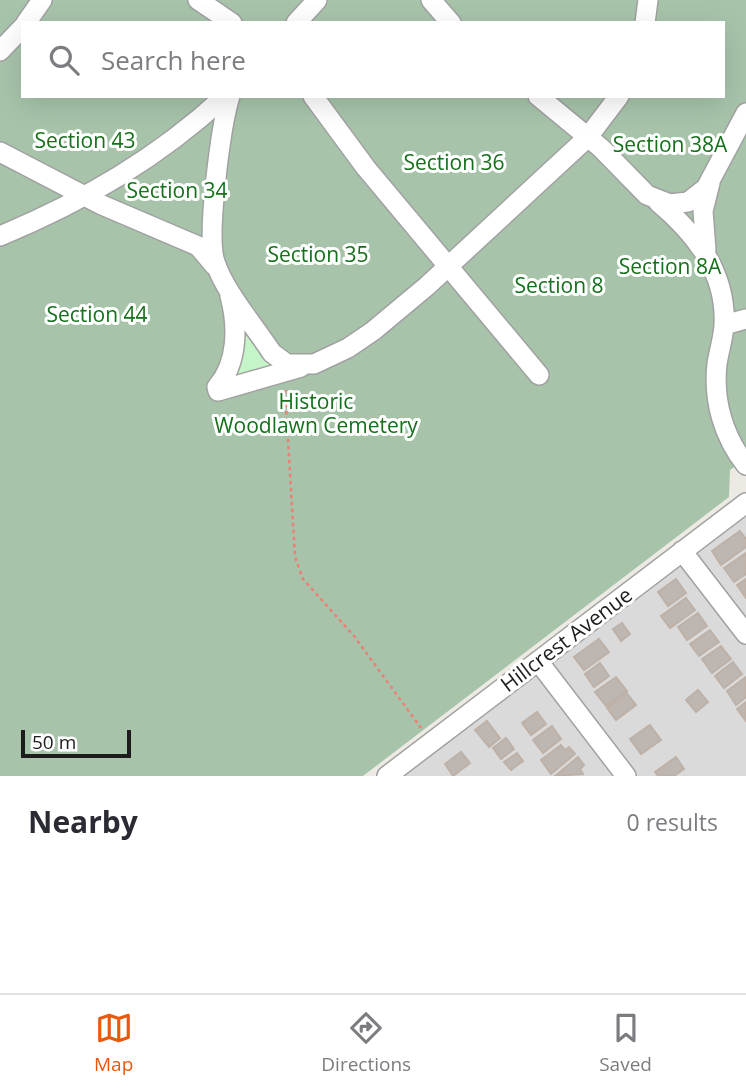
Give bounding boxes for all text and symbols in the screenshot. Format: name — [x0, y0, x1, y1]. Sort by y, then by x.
search box — [21, 21, 725, 98]
icon: search — [45, 41, 83, 79]
text: Search here — [101, 42, 246, 78]
park label: Section 43 — [34, 126, 136, 154]
park label: Section 38A — [613, 130, 728, 158]
park label: Section 36 — [403, 148, 505, 176]
park label: Section 34 — [126, 176, 228, 204]
park label: Section 35 — [267, 240, 369, 268]
park label: Section 8A — [619, 252, 722, 280]
park label: Section 8 — [514, 271, 604, 299]
park label: Section 44 — [46, 300, 148, 328]
park label: Historic Woodlawn Cemetery — [214, 387, 418, 439]
street label: Hillcrest Avenue — [495, 580, 637, 698]
scale bar — [21, 727, 131, 759]
text: 50 m — [32, 729, 76, 755]
text: Nearby — [28, 801, 138, 842]
text: 0 results — [627, 806, 718, 838]
tab: Map — [94, 1009, 133, 1077]
tab: Directions — [321, 1009, 411, 1077]
tab: Saved — [599, 1009, 652, 1077]

